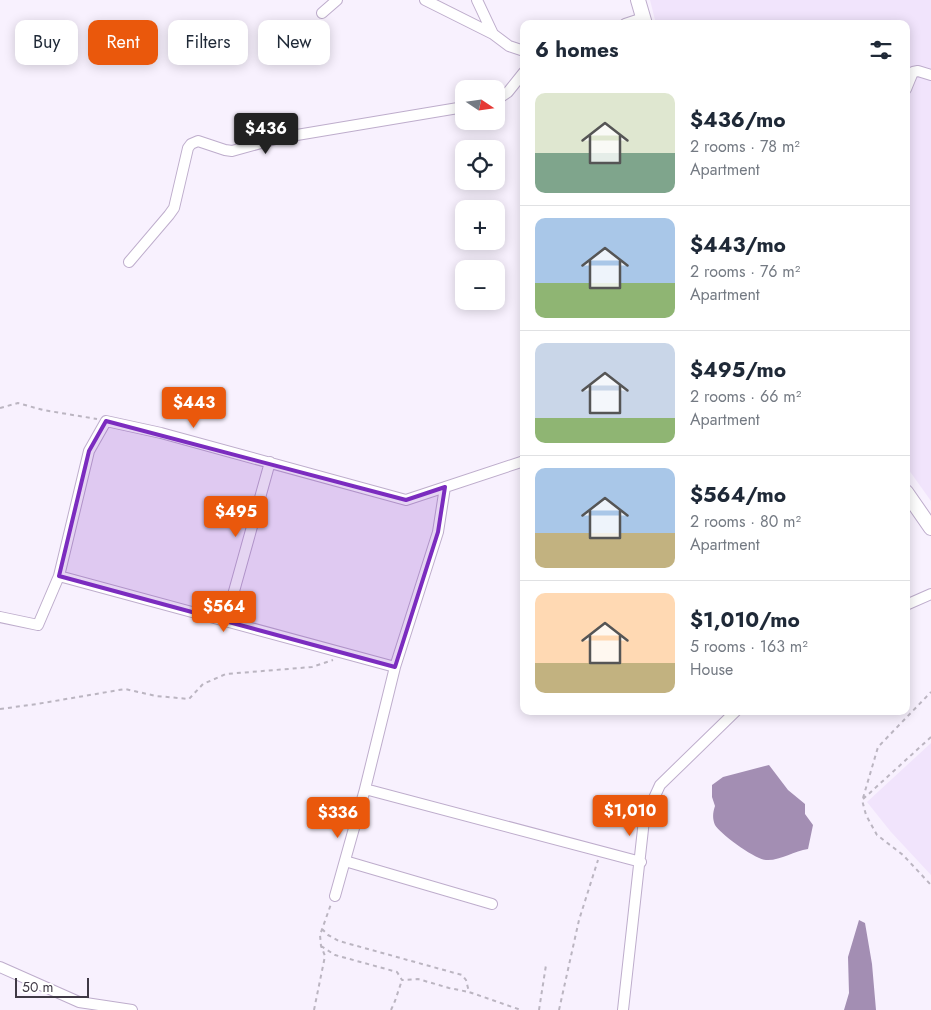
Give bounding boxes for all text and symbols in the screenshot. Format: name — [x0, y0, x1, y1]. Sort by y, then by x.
chip: Buy — [15, 20, 78, 65]
chip: Rent — [88, 20, 158, 65]
chip: Filters — [168, 20, 248, 65]
chip: New — [258, 20, 330, 65]
text: 6 homes — [535, 35, 619, 65]
icon: filters — [867, 36, 895, 64]
north arrow — [455, 80, 505, 130]
map controls — [455, 80, 505, 310]
text: $436/mo — [690, 105, 786, 135]
pin: $436 — [236, 112, 296, 155]
icon: home — [575, 113, 635, 173]
text: $436 — [245, 117, 287, 140]
text: 2 rooms · 78 m² — [690, 135, 800, 158]
button: locate — [455, 140, 505, 190]
text: Apartment — [690, 158, 760, 181]
button: + — [455, 200, 505, 250]
text: $443/mo — [690, 230, 786, 260]
icon: home — [575, 238, 635, 298]
button: − — [455, 260, 505, 310]
text: 2 rooms · 76 m² — [690, 260, 800, 283]
text: Apartment — [690, 283, 760, 306]
text: $495/mo — [690, 355, 786, 385]
icon: home — [575, 363, 635, 423]
text: 2 rooms · 66 m² — [690, 385, 801, 408]
pin: $443 — [164, 386, 224, 429]
text: $443 — [173, 391, 215, 414]
text: Apartment — [690, 408, 760, 431]
text: $564/mo — [690, 480, 786, 510]
icon: home — [575, 488, 635, 548]
pin: $495 — [206, 496, 266, 538]
text: $495 — [215, 500, 257, 523]
text: 2 rooms · 80 m² — [690, 510, 801, 533]
text: Apartment — [690, 533, 760, 556]
pin: $564 — [194, 590, 254, 633]
text: $564 — [203, 595, 245, 618]
text: $1,010/mo — [690, 605, 800, 635]
icon: home — [575, 613, 635, 673]
text: 5 rooms · 163 m² — [690, 635, 808, 658]
text: House — [690, 658, 733, 681]
pin: $1,010 — [589, 794, 671, 837]
pin: $336 — [308, 796, 368, 839]
text: $1,010 — [604, 799, 656, 822]
text: $336 — [318, 801, 358, 824]
scale bar — [15, 975, 89, 998]
text: 50 m — [22, 977, 53, 997]

